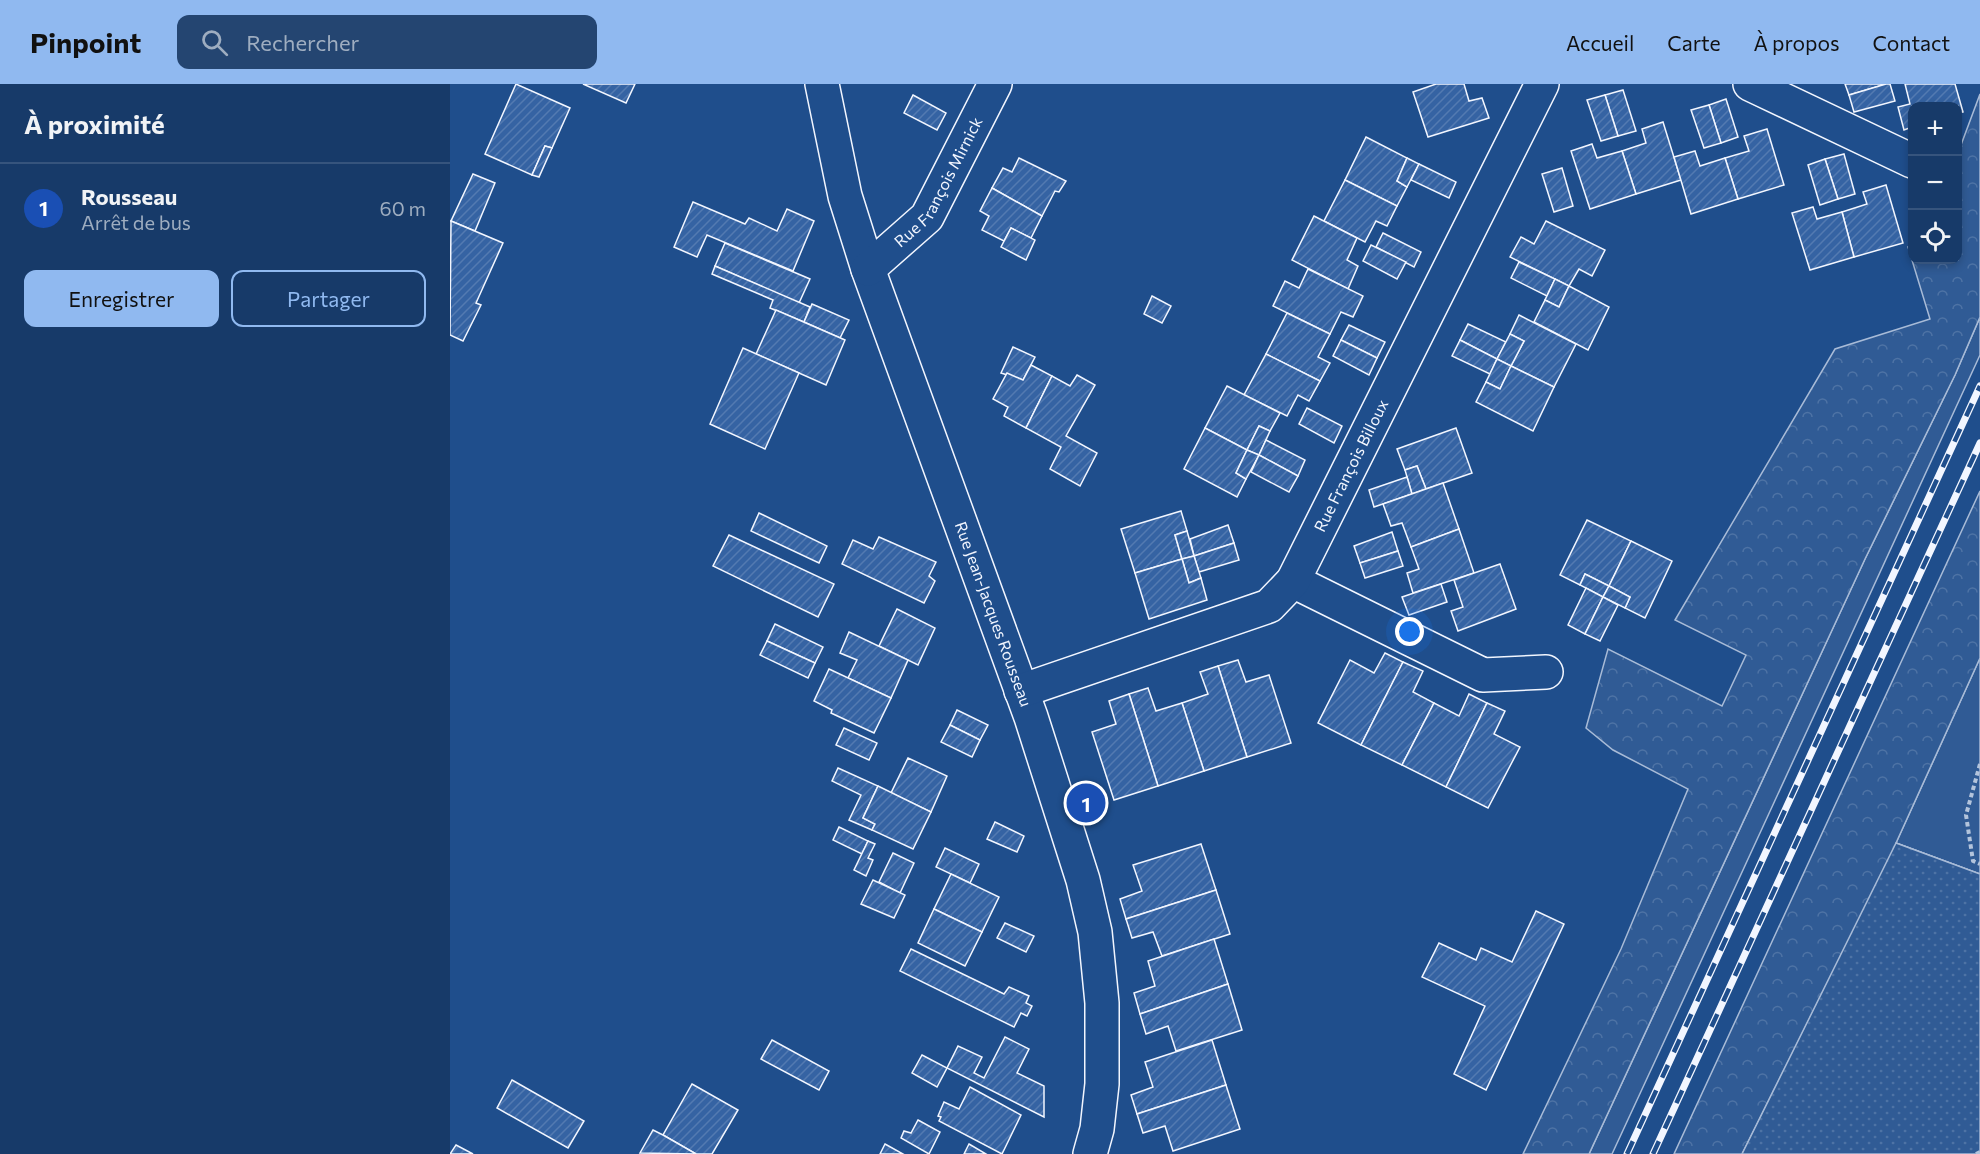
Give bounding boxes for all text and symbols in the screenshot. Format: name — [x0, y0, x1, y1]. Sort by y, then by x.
search box — [177, 15, 597, 69]
text: Pinpoint — [30, 25, 141, 59]
icon: search — [198, 26, 231, 59]
text: Rechercher — [246, 29, 359, 56]
text: Accueil — [1566, 30, 1634, 55]
text: Carte — [1667, 30, 1721, 55]
text: À propos — [1754, 30, 1839, 55]
text: Contact — [1872, 30, 1950, 55]
map controls — [1908, 102, 1962, 264]
button: + — [1908, 102, 1962, 156]
text: À proximité — [24, 108, 165, 139]
street label: Rue François Mirnick — [890, 113, 986, 250]
button: − — [1908, 156, 1962, 210]
text: Rousseau — [81, 183, 177, 210]
text: 1 — [39, 196, 48, 220]
text: 60 m — [380, 196, 426, 220]
text: Arrêt de bus — [81, 210, 191, 234]
button: locate — [1908, 210, 1962, 264]
button: Enregistrer — [24, 270, 219, 327]
button: Partager — [231, 270, 426, 327]
street label: Rue François Billoux — [1309, 396, 1392, 535]
street label: Rue Jean-Jacques Rousseau — [952, 519, 1036, 709]
your location — [1395, 617, 1424, 646]
pin: 1 — [1066, 780, 1106, 826]

